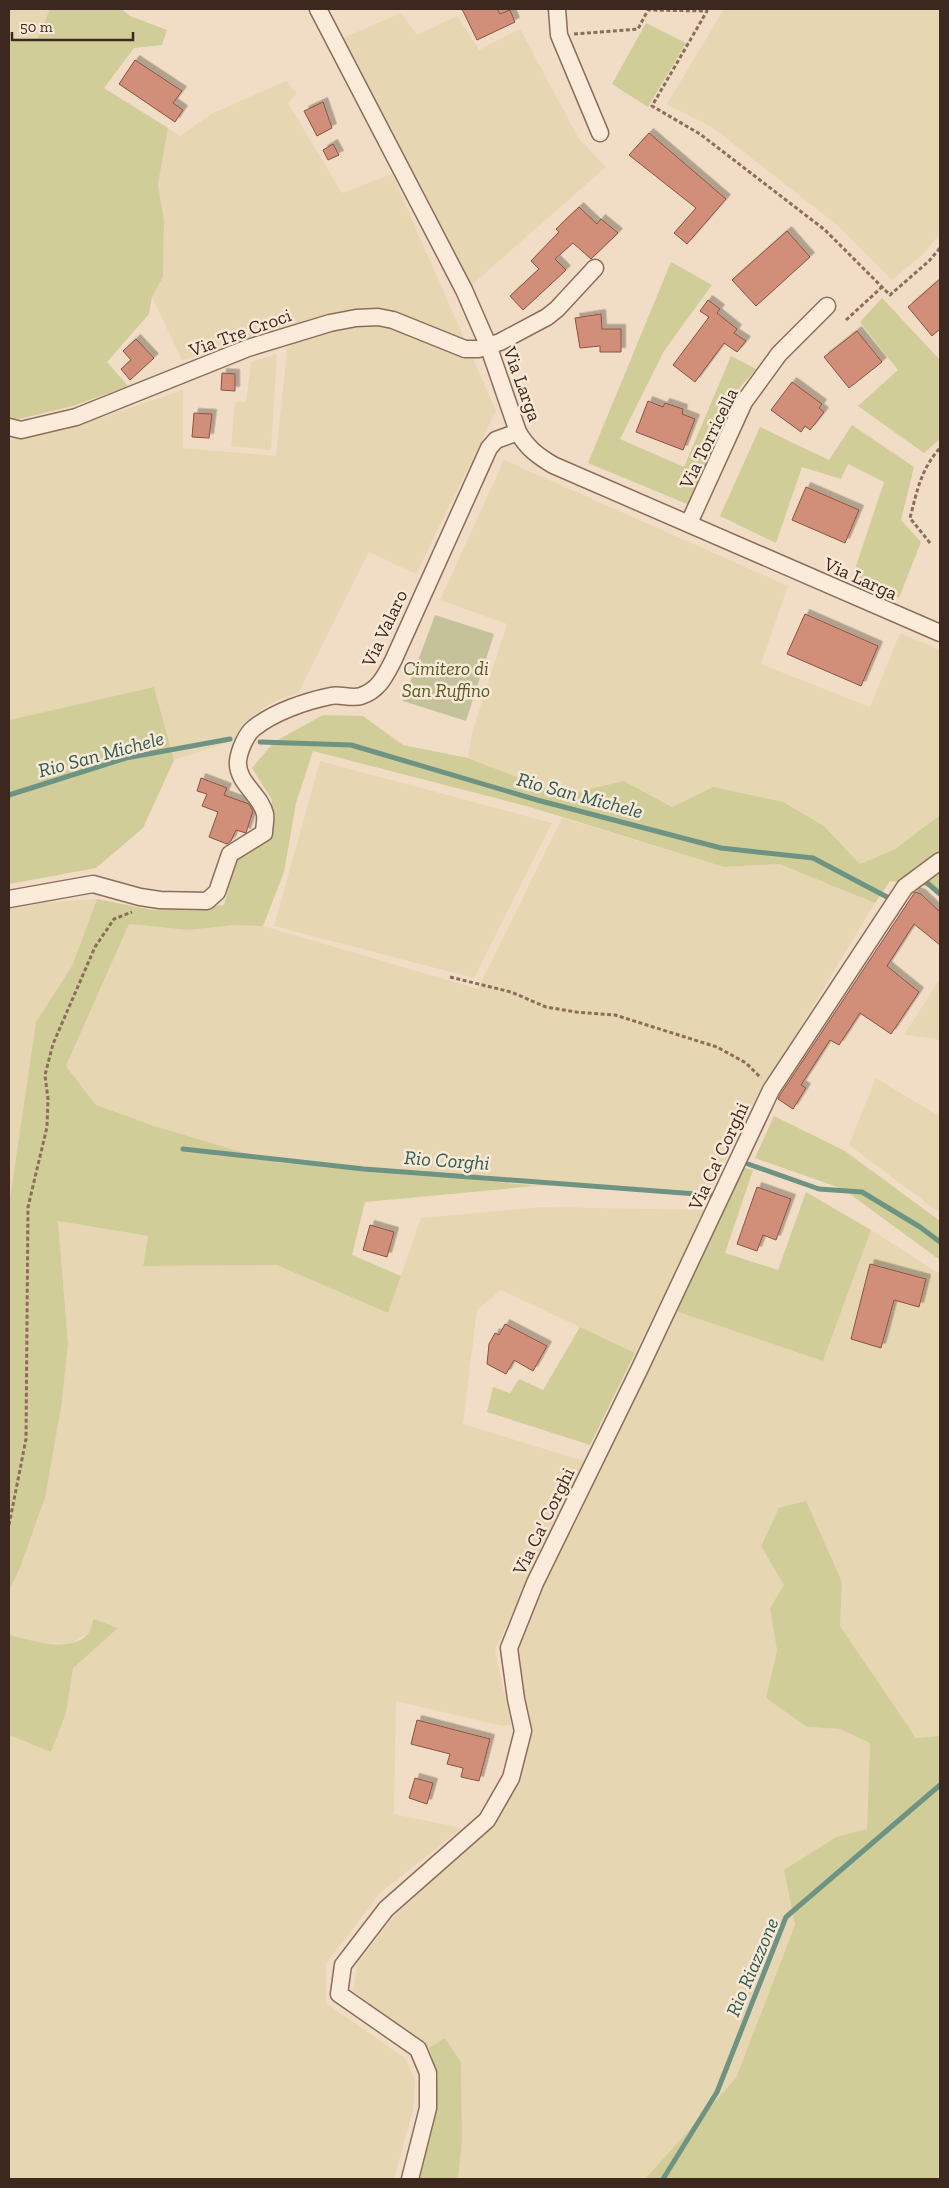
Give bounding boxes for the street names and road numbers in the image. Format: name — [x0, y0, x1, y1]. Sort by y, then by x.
street label: Via Tre Croci — [185, 303, 294, 362]
street label: Via Larga — [498, 343, 547, 425]
street label: Via Torricella — [674, 384, 743, 493]
street label: Via Larga — [820, 552, 901, 605]
street label: Via Valaro — [356, 586, 412, 671]
street label: Via Ca' Corghi — [683, 1099, 753, 1215]
street label: Via Ca' Corghi — [507, 1464, 579, 1579]

